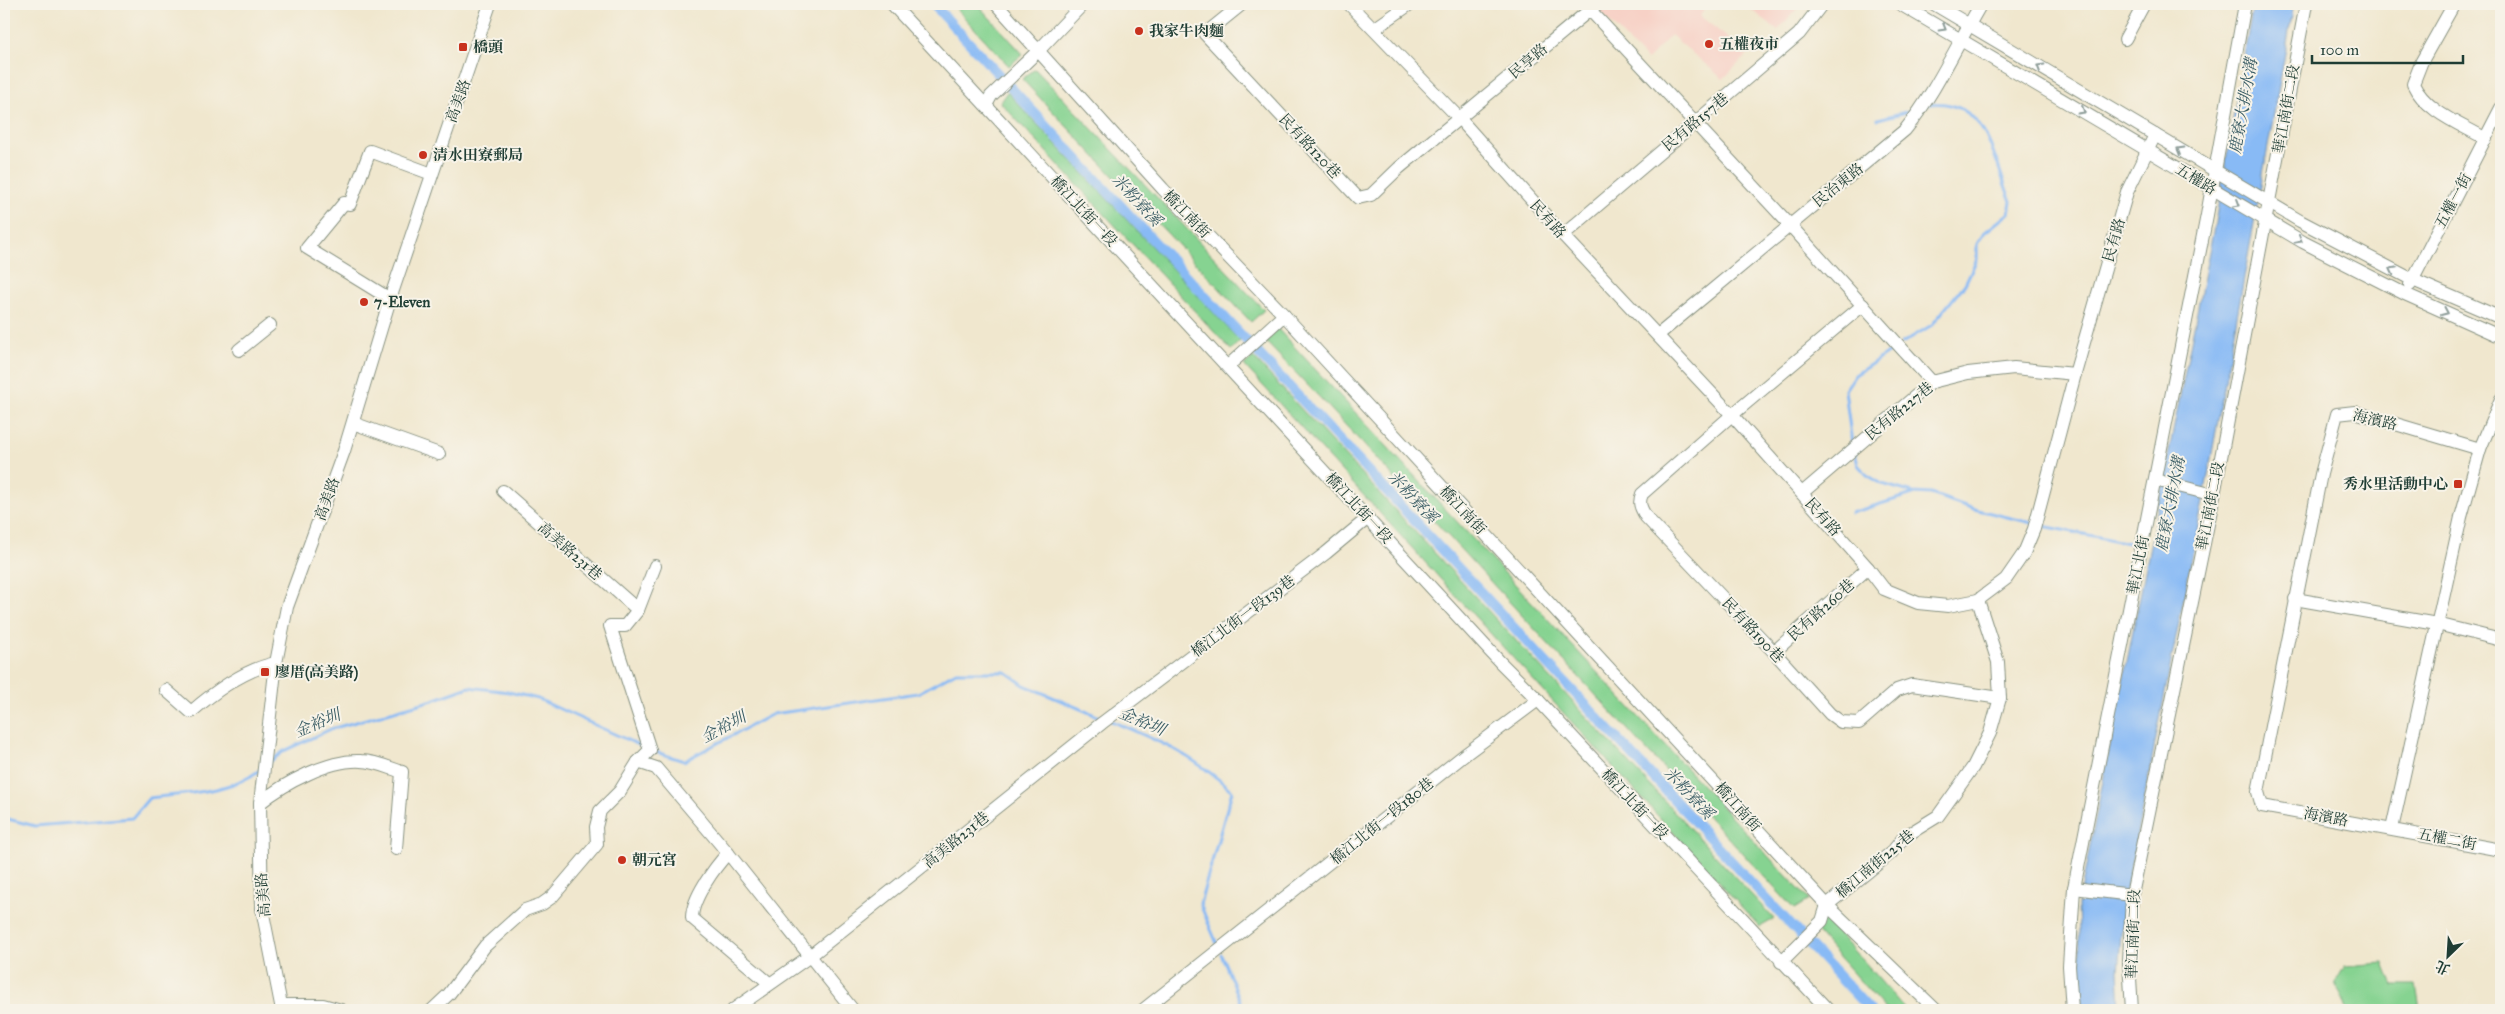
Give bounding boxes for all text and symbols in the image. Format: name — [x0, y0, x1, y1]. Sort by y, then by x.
place label: 我家牛肉麵 — [1149, 22, 1224, 40]
one-way arrow — [1937, 22, 1946, 32]
marker: 我家牛肉麵 — [1133, 25, 1145, 37]
scale bar — [2312, 32, 2464, 64]
place label: 五權夜市 — [1719, 35, 1779, 53]
place label: 橋頭 — [473, 38, 503, 56]
marker: 五權夜市 — [1703, 38, 1715, 50]
street label: 民享路 — [1505, 40, 1551, 82]
marker: 橋頭 — [457, 41, 469, 53]
text: 100 m — [2320, 41, 2360, 59]
water label: 鹿寮大排水溝 — [2225, 54, 2261, 155]
street label: 華江南街二段 — [2269, 63, 2303, 155]
one-way arrow — [2036, 64, 2045, 74]
street label: 高美路 — [442, 77, 474, 125]
street label: 民有路157巷 — [1658, 89, 1732, 155]
one-way arrow — [2077, 105, 2086, 115]
street label: 民有路120巷 — [1275, 110, 1345, 182]
place label: 清水田寮郵局 — [433, 146, 523, 164]
one-way arrow — [2176, 146, 2185, 156]
marker: 清水田寮郵局 — [417, 149, 429, 161]
street label: 民治東路 — [1809, 159, 1867, 211]
street label: 五權路 — [2172, 160, 2220, 198]
water label: 米粉寮溪 — [1108, 170, 1167, 231]
street label: 五權一街 — [2431, 170, 2475, 232]
street label: 橋江北街一段 — [1047, 172, 1121, 250]
street label: 橋江南街 — [1160, 186, 1214, 242]
street label: 民有路 — [1526, 196, 1570, 242]
one-way arrow — [2231, 197, 2240, 207]
street label: 民有路 — [2099, 216, 2129, 264]
one-way arrow — [2294, 234, 2303, 244]
one-way arrow — [2389, 266, 2398, 276]
place label: 7-Eleven — [374, 293, 431, 311]
marker: 7-Eleven — [358, 296, 370, 308]
one-way arrow — [2440, 306, 2449, 317]
street label: 民有路227巷 — [1861, 378, 1937, 444]
street label: 海濱路 — [2351, 406, 2399, 434]
water label: 鹿寮大排水溝 — [2152, 452, 2189, 553]
street label: 華江南街二段 — [2193, 460, 2227, 552]
water label: 米粉寮溪 — [1384, 467, 1443, 528]
street label: 橋江北街一段 — [1322, 469, 1396, 547]
street label: 高美路 — [311, 475, 343, 523]
place label: 秀水里活動中心 — [2343, 475, 2448, 493]
marker: 秀水里活動中心 — [2452, 478, 2464, 490]
street label: 橋江南街 — [1436, 482, 1490, 538]
street label: 民有路 — [1801, 494, 1845, 540]
street label: 高美路231巷 — [534, 518, 606, 584]
street label: 華江北街 — [2123, 534, 2153, 596]
street label: 橋江北街一段139巷 — [1188, 571, 1298, 661]
street label: 民有路260巷 — [1784, 575, 1858, 645]
street label: 民有路190巷 — [1718, 594, 1788, 666]
place label: 廖厝(高美路) — [275, 663, 358, 682]
marker: 廖厝(高美路) — [259, 666, 271, 678]
water label: 金裕圳 — [1116, 703, 1171, 740]
water label: 金裕圳 — [291, 704, 346, 741]
water label: 金裕圳 — [697, 706, 751, 747]
water label: 米粉寮溪 — [1660, 763, 1719, 824]
street label: 橋江北街一段 — [1598, 765, 1672, 843]
street label: 橋江北街一段180巷 — [1327, 774, 1437, 868]
street label: 橋江南街 — [1711, 779, 1765, 835]
street label: 海濱路 — [2302, 804, 2350, 830]
street label: 高美路231巷 — [920, 808, 992, 872]
street label: 五權二街 — [2416, 824, 2478, 854]
street label: 橋江南街225巷 — [1832, 826, 1918, 902]
place label: 朝元宮 — [632, 851, 677, 869]
marker: 朝元宮 — [616, 854, 628, 866]
street label: 高美路 — [252, 872, 274, 918]
street label: 華江南街二段 — [2122, 889, 2144, 979]
north arrow — [2422, 932, 2472, 982]
text: 北 — [2433, 957, 2453, 978]

